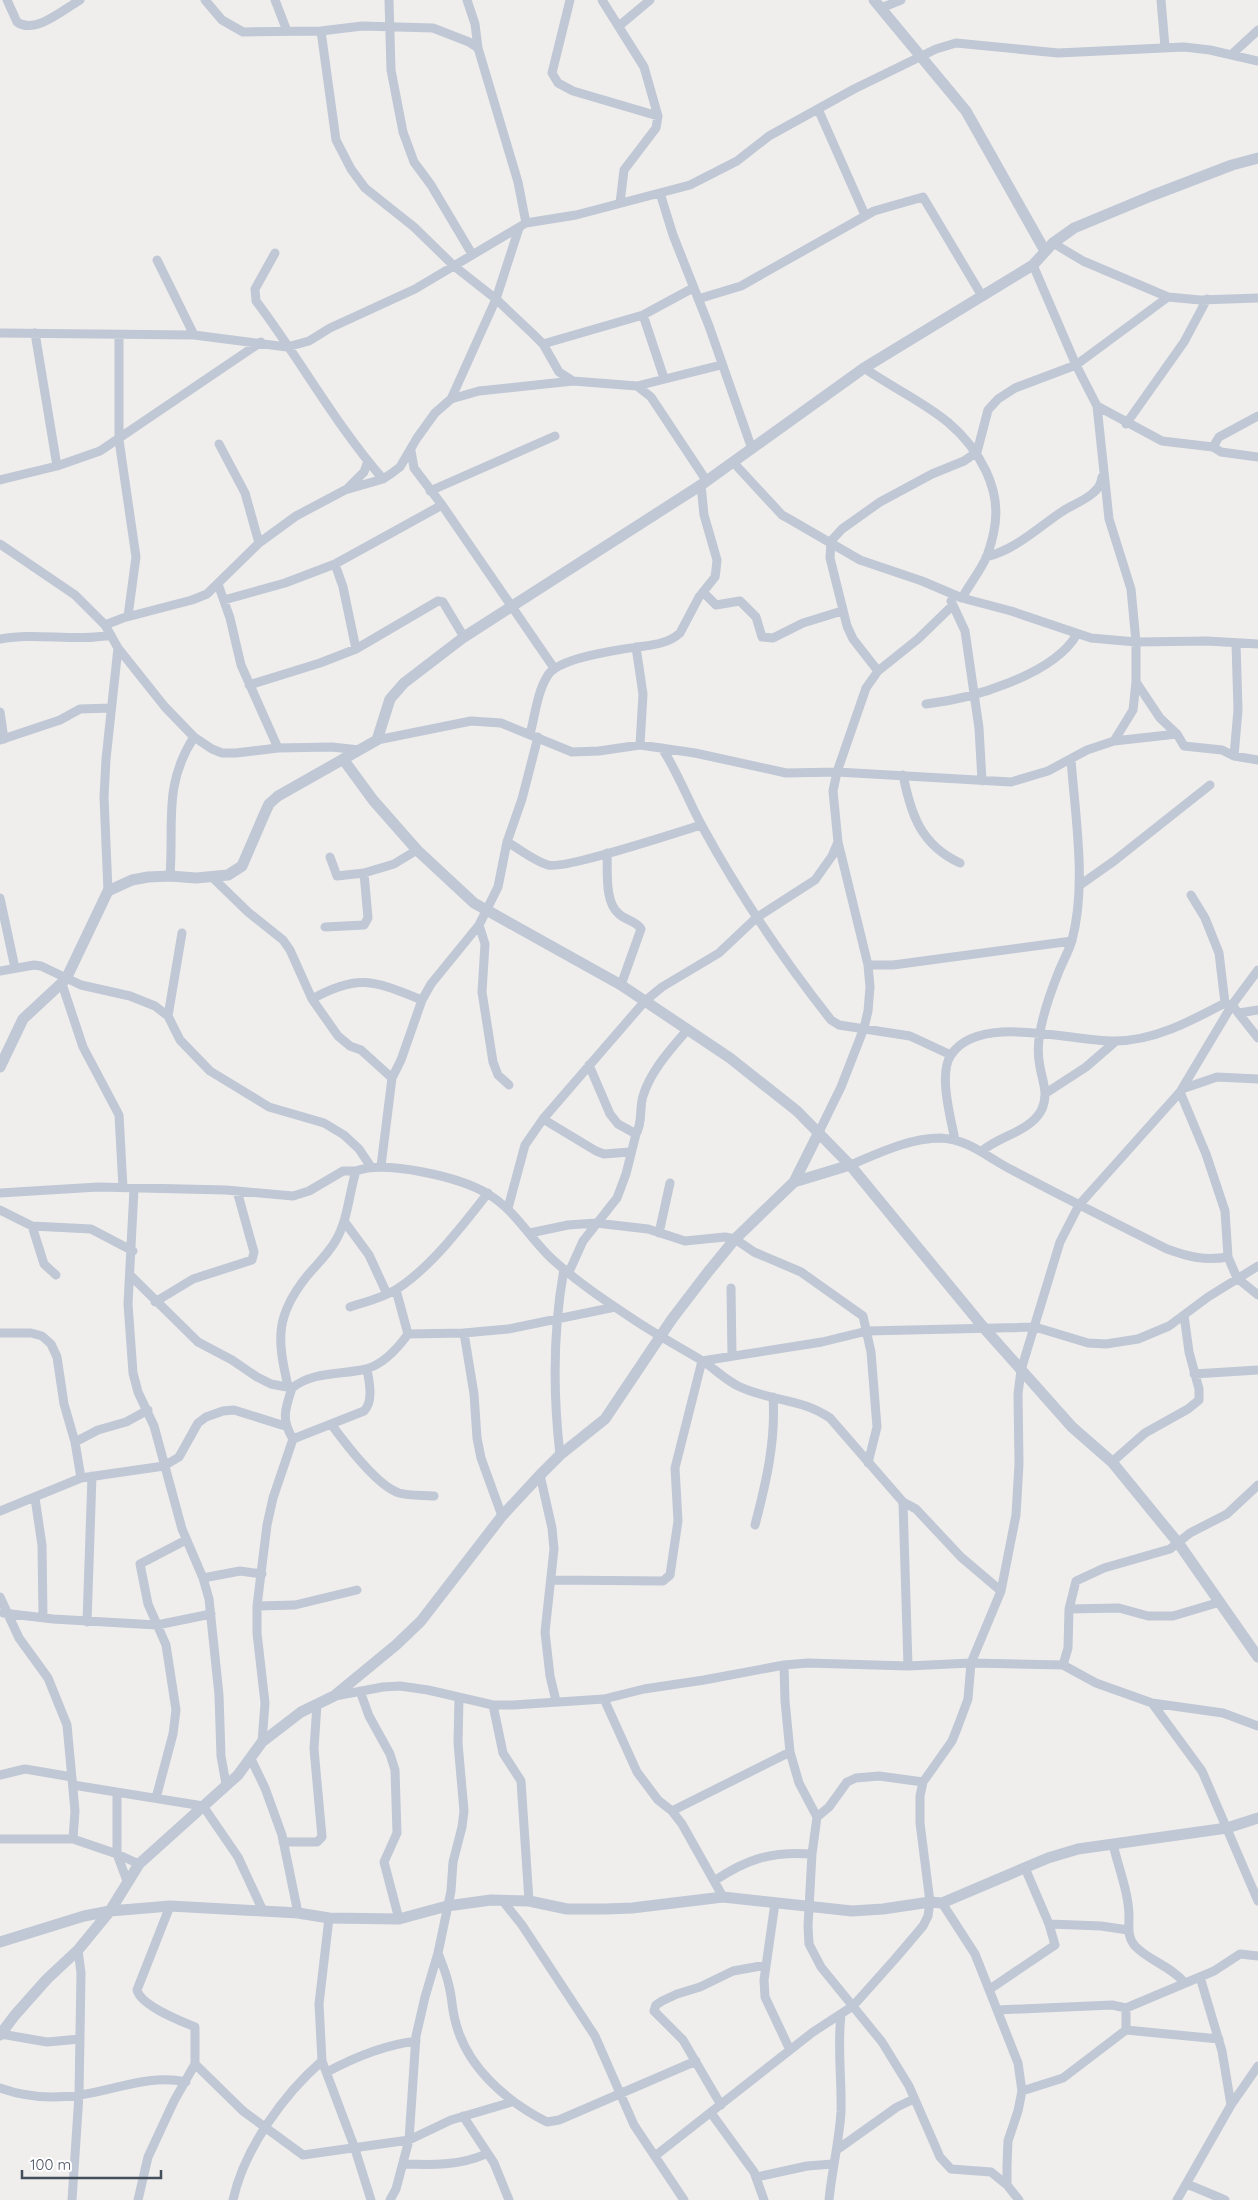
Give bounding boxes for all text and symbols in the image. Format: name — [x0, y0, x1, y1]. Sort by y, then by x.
scale bar — [22, 2148, 161, 2180]
text: 100 m — [30, 2155, 71, 2174]

